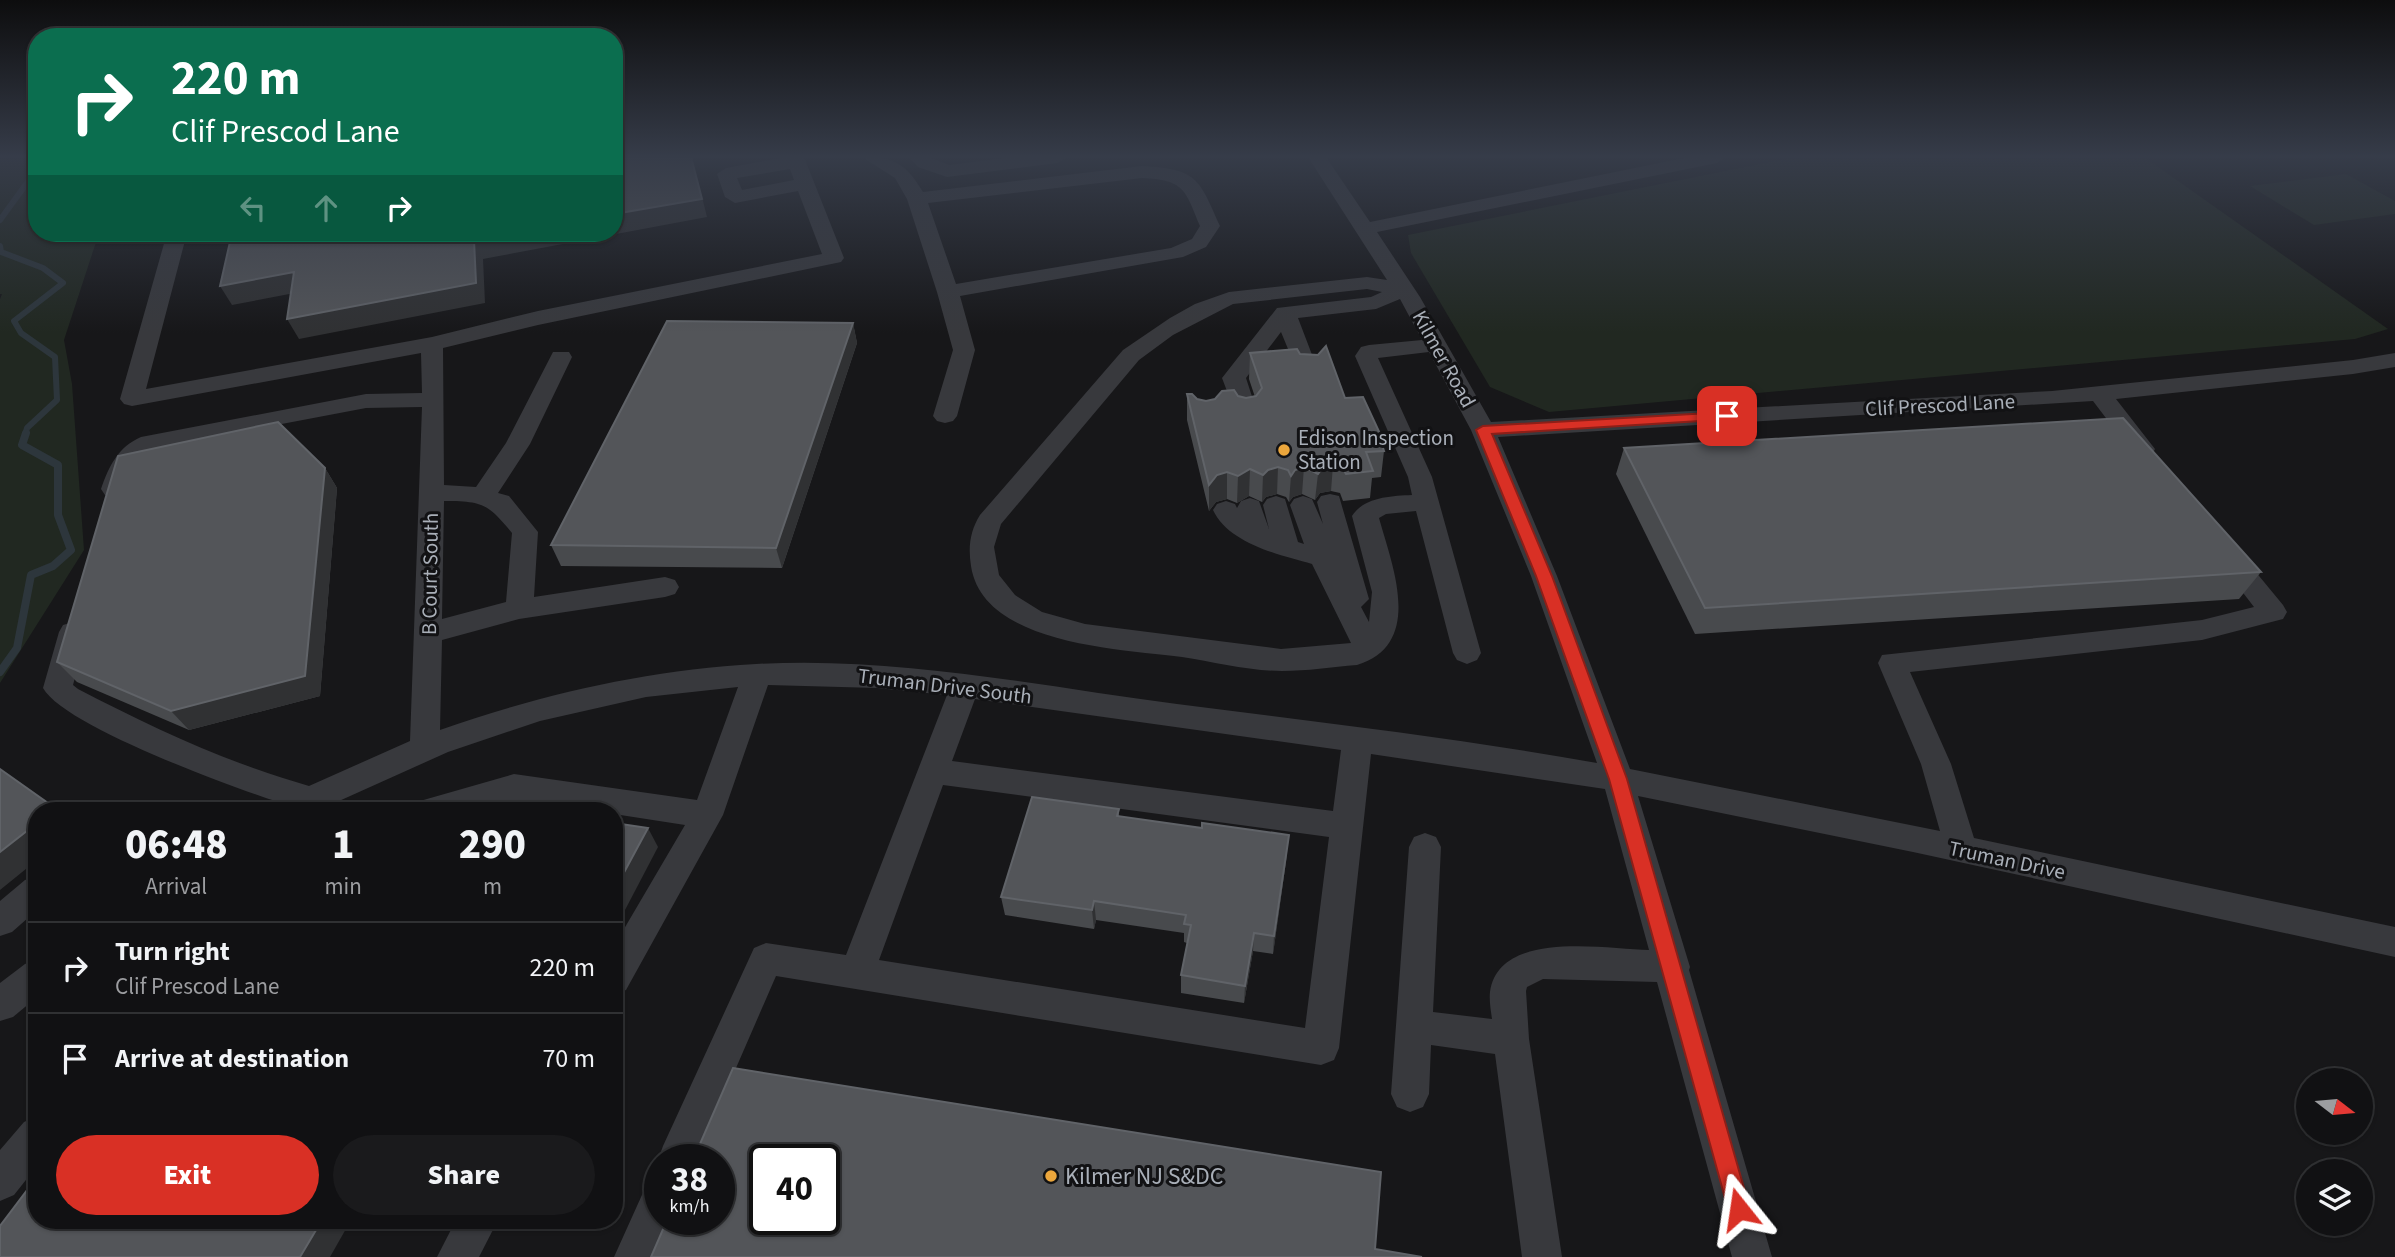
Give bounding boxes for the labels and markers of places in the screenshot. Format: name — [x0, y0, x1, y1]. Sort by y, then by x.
pin — [1697, 386, 1757, 446]
place label: Edison Inspection Station — [1298, 423, 1454, 477]
marker: Edison Inspection Station — [1276, 442, 1292, 458]
place label: Kilmer NJ S&DC — [1065, 1159, 1224, 1194]
marker: Kilmer NJ S&DC — [1043, 1168, 1059, 1184]

